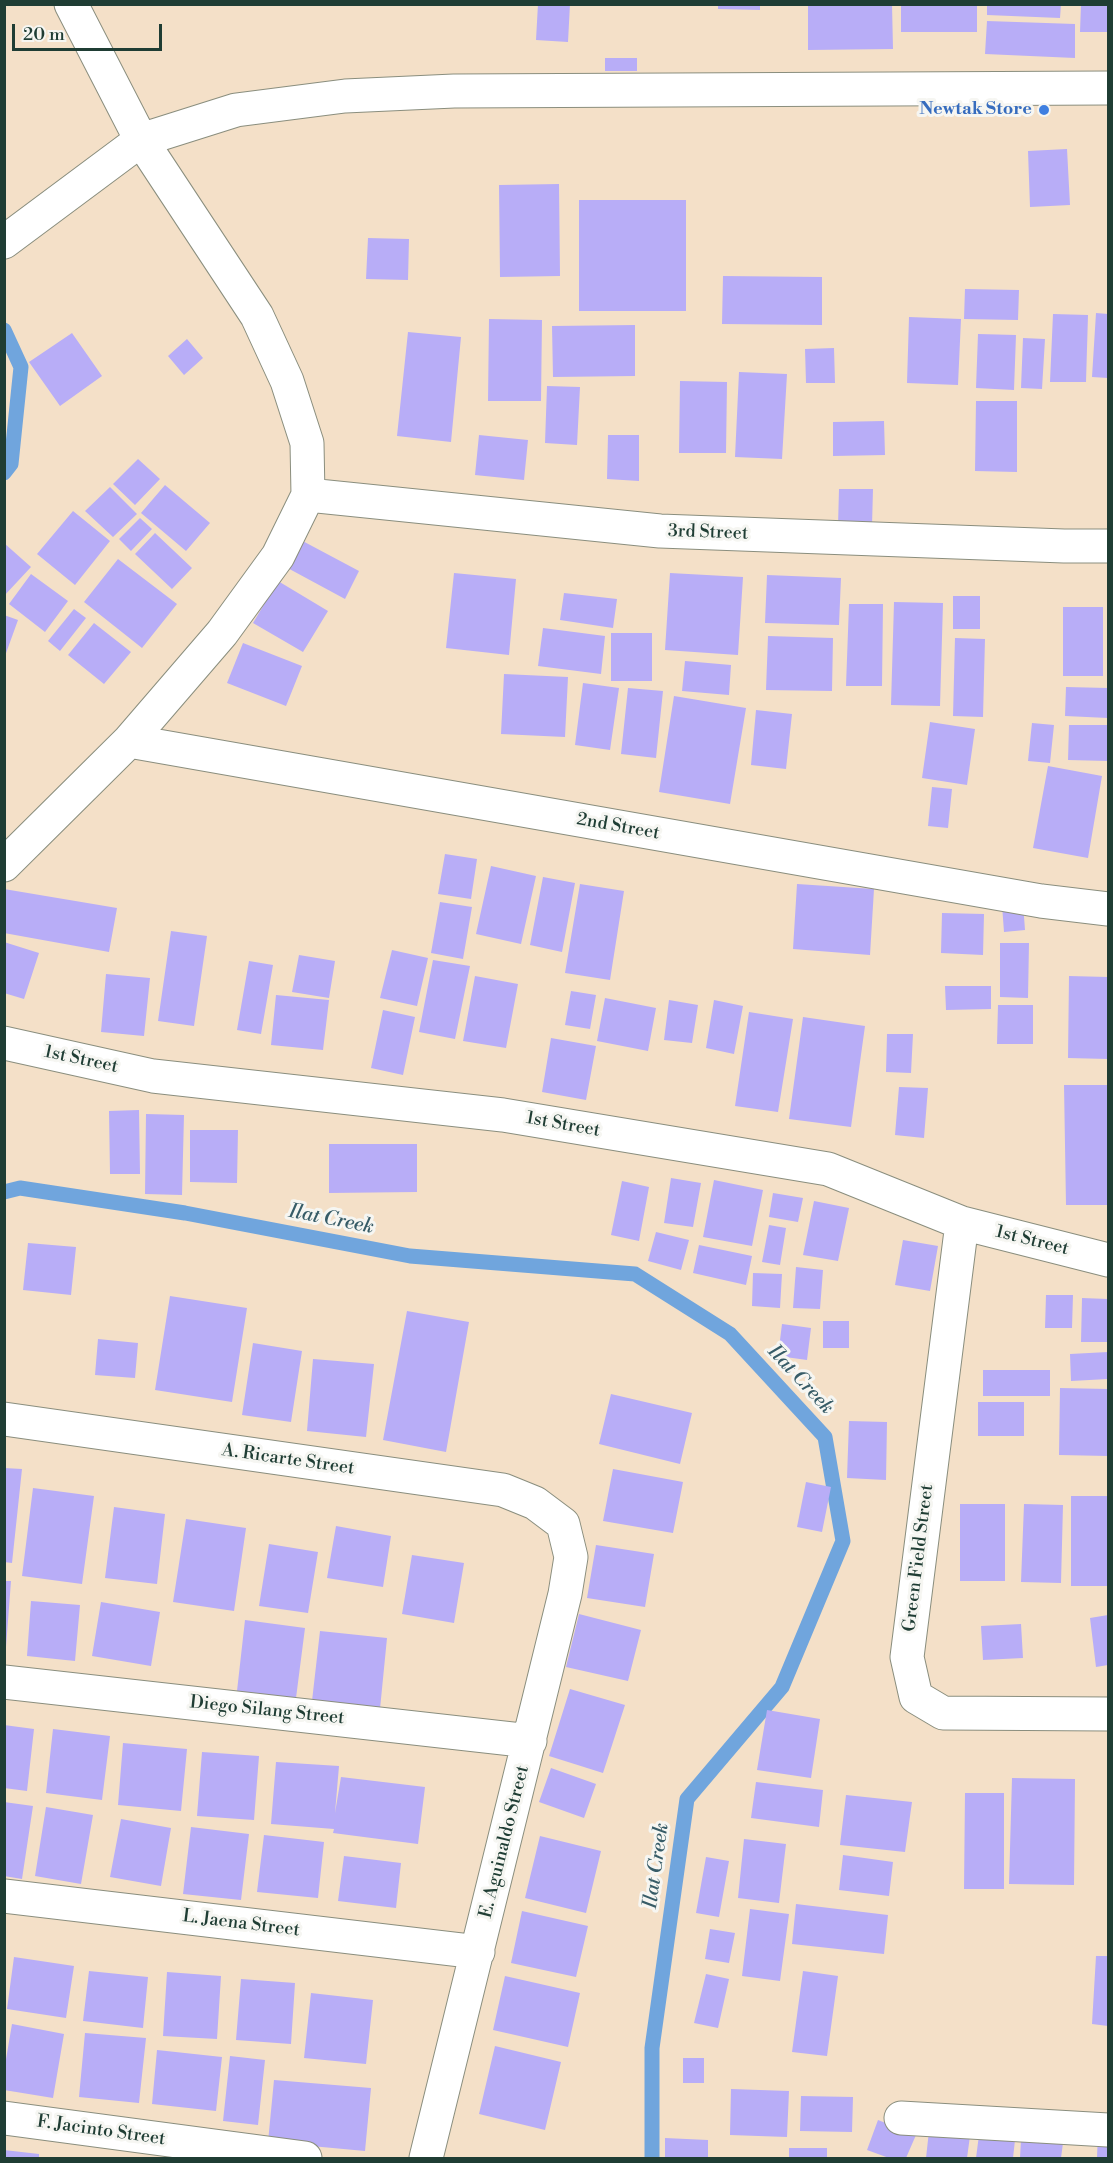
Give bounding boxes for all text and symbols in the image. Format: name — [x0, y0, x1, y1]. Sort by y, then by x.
scale bar — [15, 12, 165, 50]
text: 20 m — [23, 23, 65, 46]
place label: Newtak Store — [919, 99, 1032, 121]
marker: Newtak Store — [1037, 103, 1051, 117]
street label: 3rd Street — [667, 521, 749, 545]
street label: 2nd Street — [575, 809, 661, 845]
street label: 1st Street — [42, 1042, 120, 1078]
street label: 1st Street — [524, 1108, 602, 1142]
water label: Ilat Creek — [286, 1200, 376, 1240]
street label: 1st Street — [993, 1221, 1071, 1261]
water label: Ilat Creek — [762, 1340, 838, 1420]
street label: A. Ricarte Street — [220, 1440, 356, 1480]
street label: Green Field Street — [899, 1483, 939, 1633]
street label: Diego Silang Street — [189, 1692, 345, 1730]
street label: E. Aguinaldo Street — [476, 1763, 534, 1921]
water label: Ilat Creek — [639, 1822, 675, 1910]
street label: L. Jaena Street — [181, 1906, 301, 1942]
street label: F. Jacinto Street — [35, 2111, 167, 2151]

